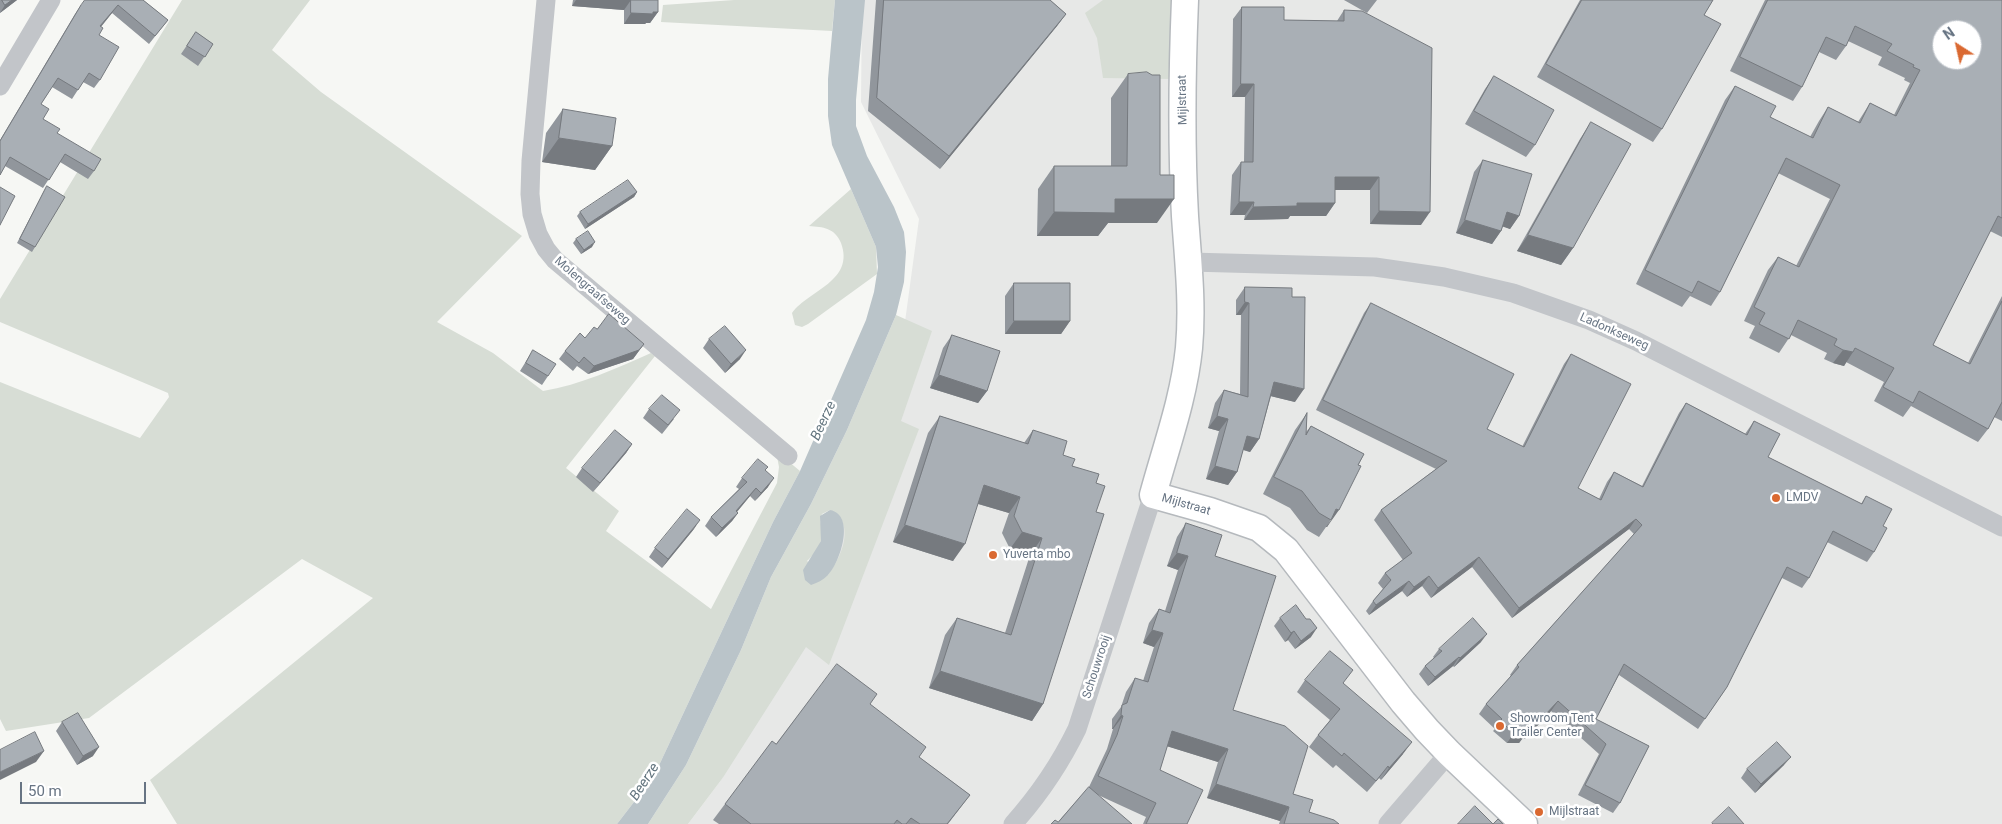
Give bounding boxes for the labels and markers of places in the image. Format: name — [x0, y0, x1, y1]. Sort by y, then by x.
place label: LMDV — [1786, 491, 1818, 505]
marker: LMDV — [1770, 492, 1782, 504]
place label: Yuverta mbo — [1003, 548, 1071, 562]
marker: Yuverta mbo — [987, 549, 999, 561]
place label: Showroom Tent Trailer Center — [1510, 712, 1594, 740]
marker: Showroom Tent Trailer Center — [1494, 720, 1506, 732]
place label: Mijlstraat — [1549, 805, 1599, 819]
marker: Mijlstraat — [1533, 806, 1545, 818]

